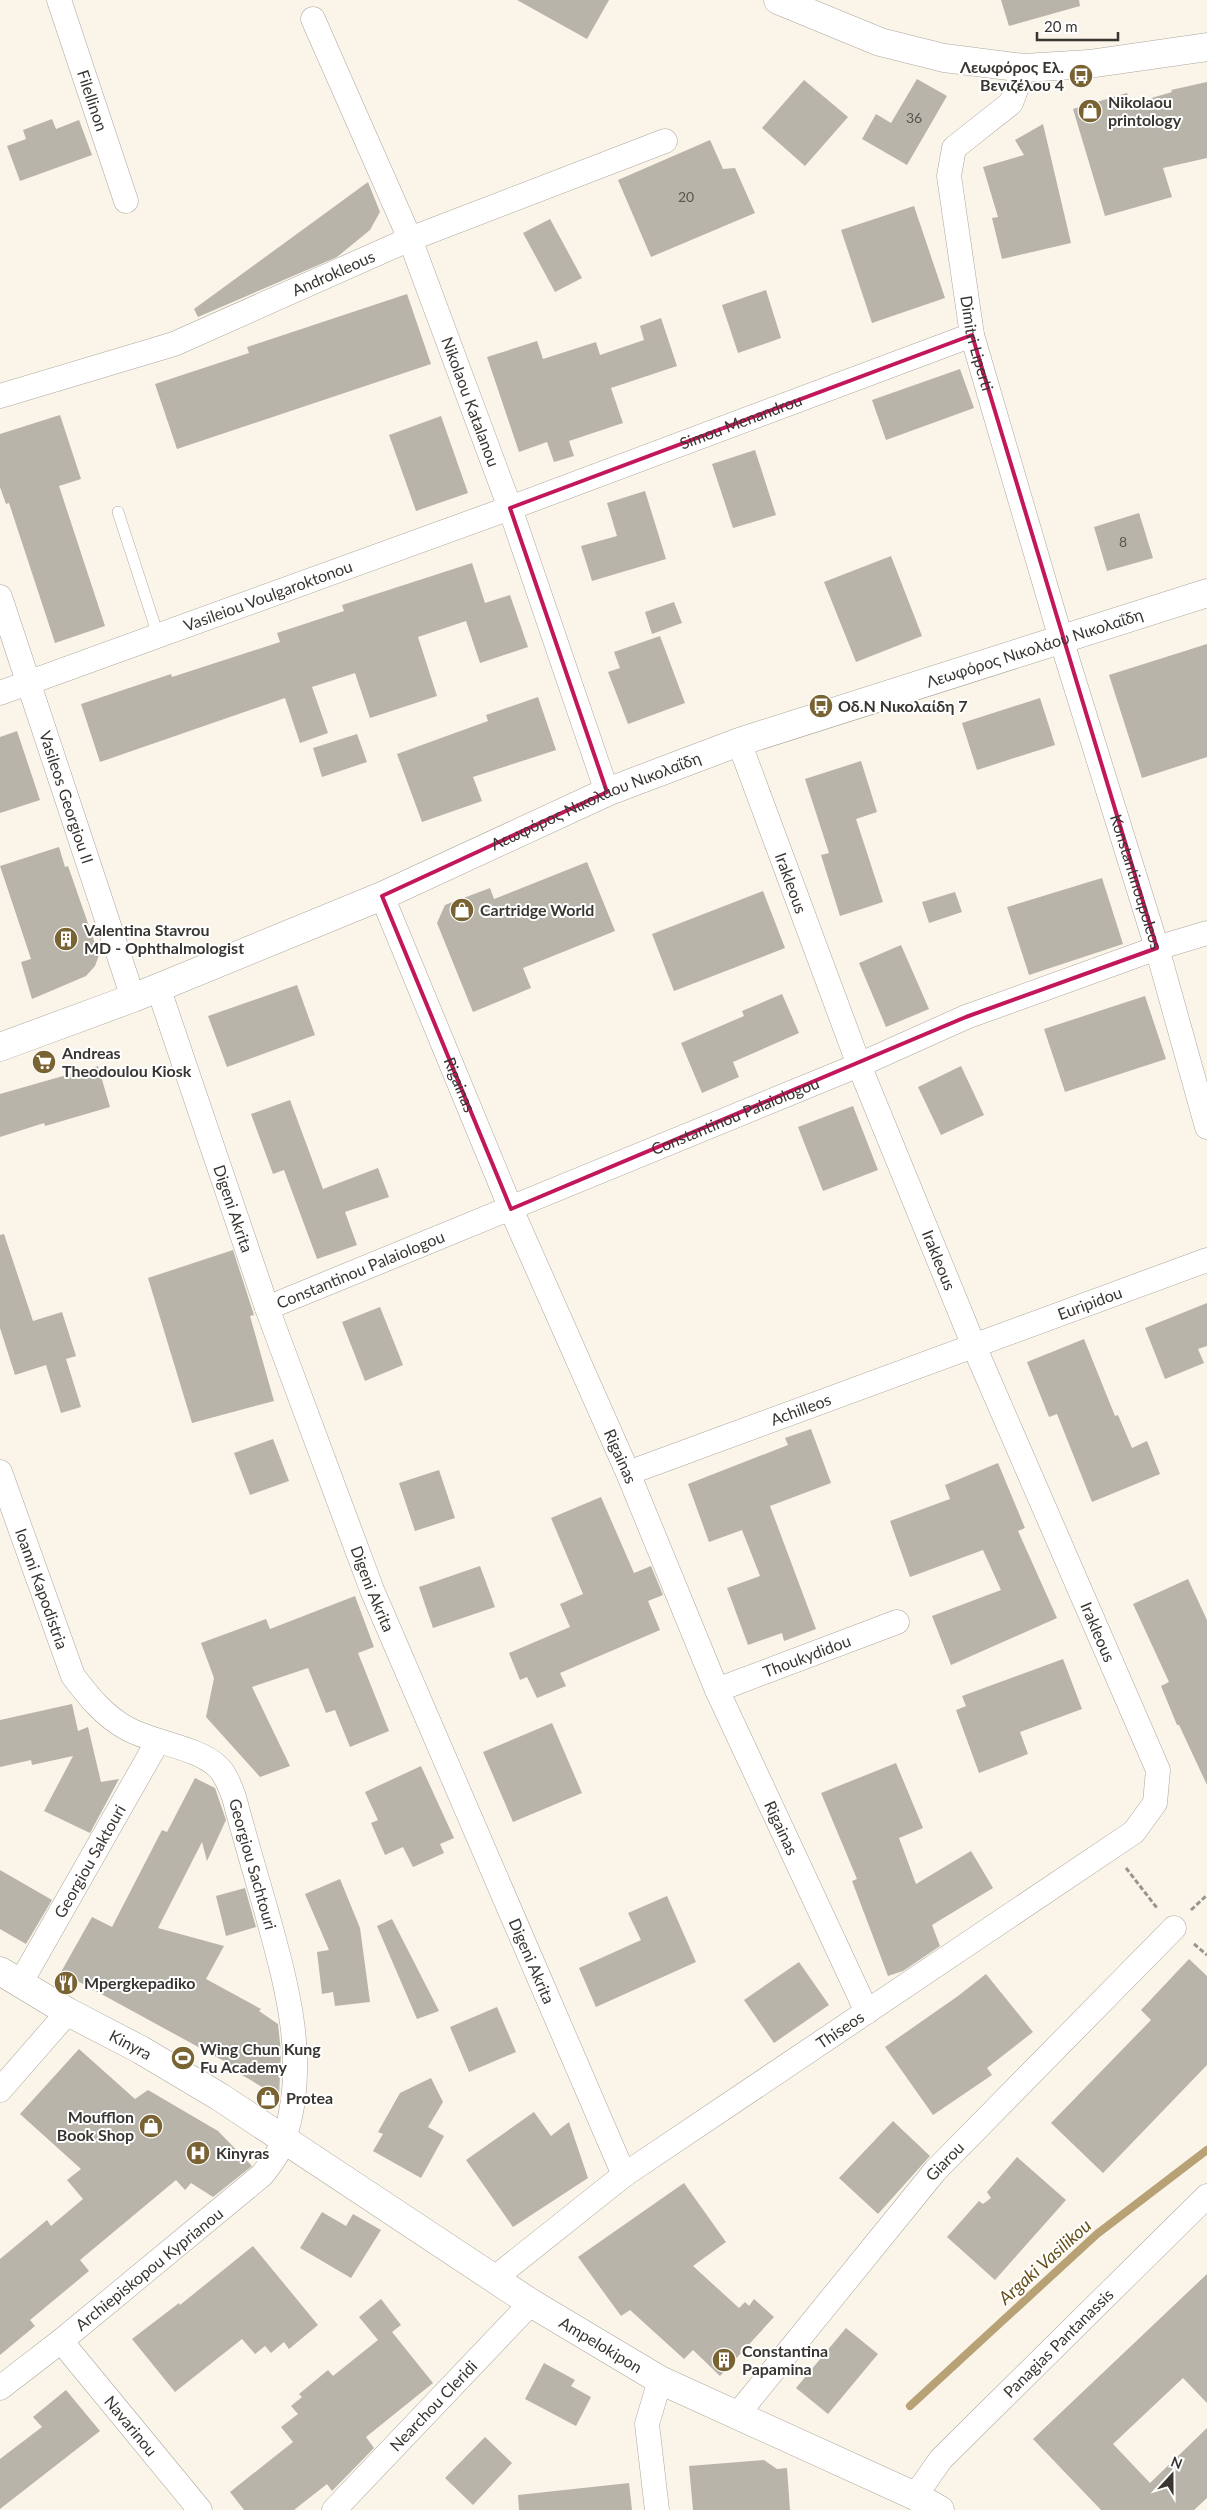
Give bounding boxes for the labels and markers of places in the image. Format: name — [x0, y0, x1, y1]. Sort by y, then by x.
place label: Λεωφόρος Ελ. Βενιζέλου 4 — [959, 57, 1064, 94]
bus stop icon: Λεωφόρος Ελ. Βενιζέλου 4 — [1068, 63, 1094, 89]
place label: Nikolaou printology — [1108, 92, 1182, 129]
shop icon: Nikolaou printology — [1077, 98, 1103, 124]
bus stop icon: Οδ.Ν Νικολαίδη 7 — [808, 693, 834, 719]
place label: Οδ.Ν Νικολαίδη 7 — [838, 696, 968, 715]
shop icon: Cartridge World — [449, 897, 475, 923]
place label: Cartridge World — [480, 900, 594, 919]
place label: Valentina Stavrou MD - Ophthalmologist — [83, 920, 244, 957]
building icon: Valentina Stavrou MD - Ophthalmologist — [53, 926, 79, 952]
place label: Andreas Theodoulou Kiosk — [61, 1043, 192, 1080]
supermarket icon: Andreas Theodoulou Kiosk — [31, 1049, 57, 1075]
restaurant icon: Mpergkepadiko — [53, 1970, 79, 1996]
place label: Mpergkepadiko — [84, 1973, 195, 1992]
place label: Wing Chun Kung Fu Academy — [200, 2039, 321, 2076]
sports icon: Wing Chun Kung Fu Academy — [170, 2045, 196, 2071]
shop icon: Protea — [255, 2085, 281, 2111]
place label: Protea — [286, 2088, 333, 2107]
place label: Moufflon Book Shop — [57, 2107, 134, 2144]
shop icon: Moufflon Book Shop — [138, 2113, 164, 2139]
hospital icon: Kinyras — [185, 2140, 211, 2166]
place label: Kinyras — [216, 2143, 269, 2162]
place label: Constantina Papamina — [742, 2341, 828, 2378]
building icon: Constantina Papamina — [711, 2347, 737, 2373]

